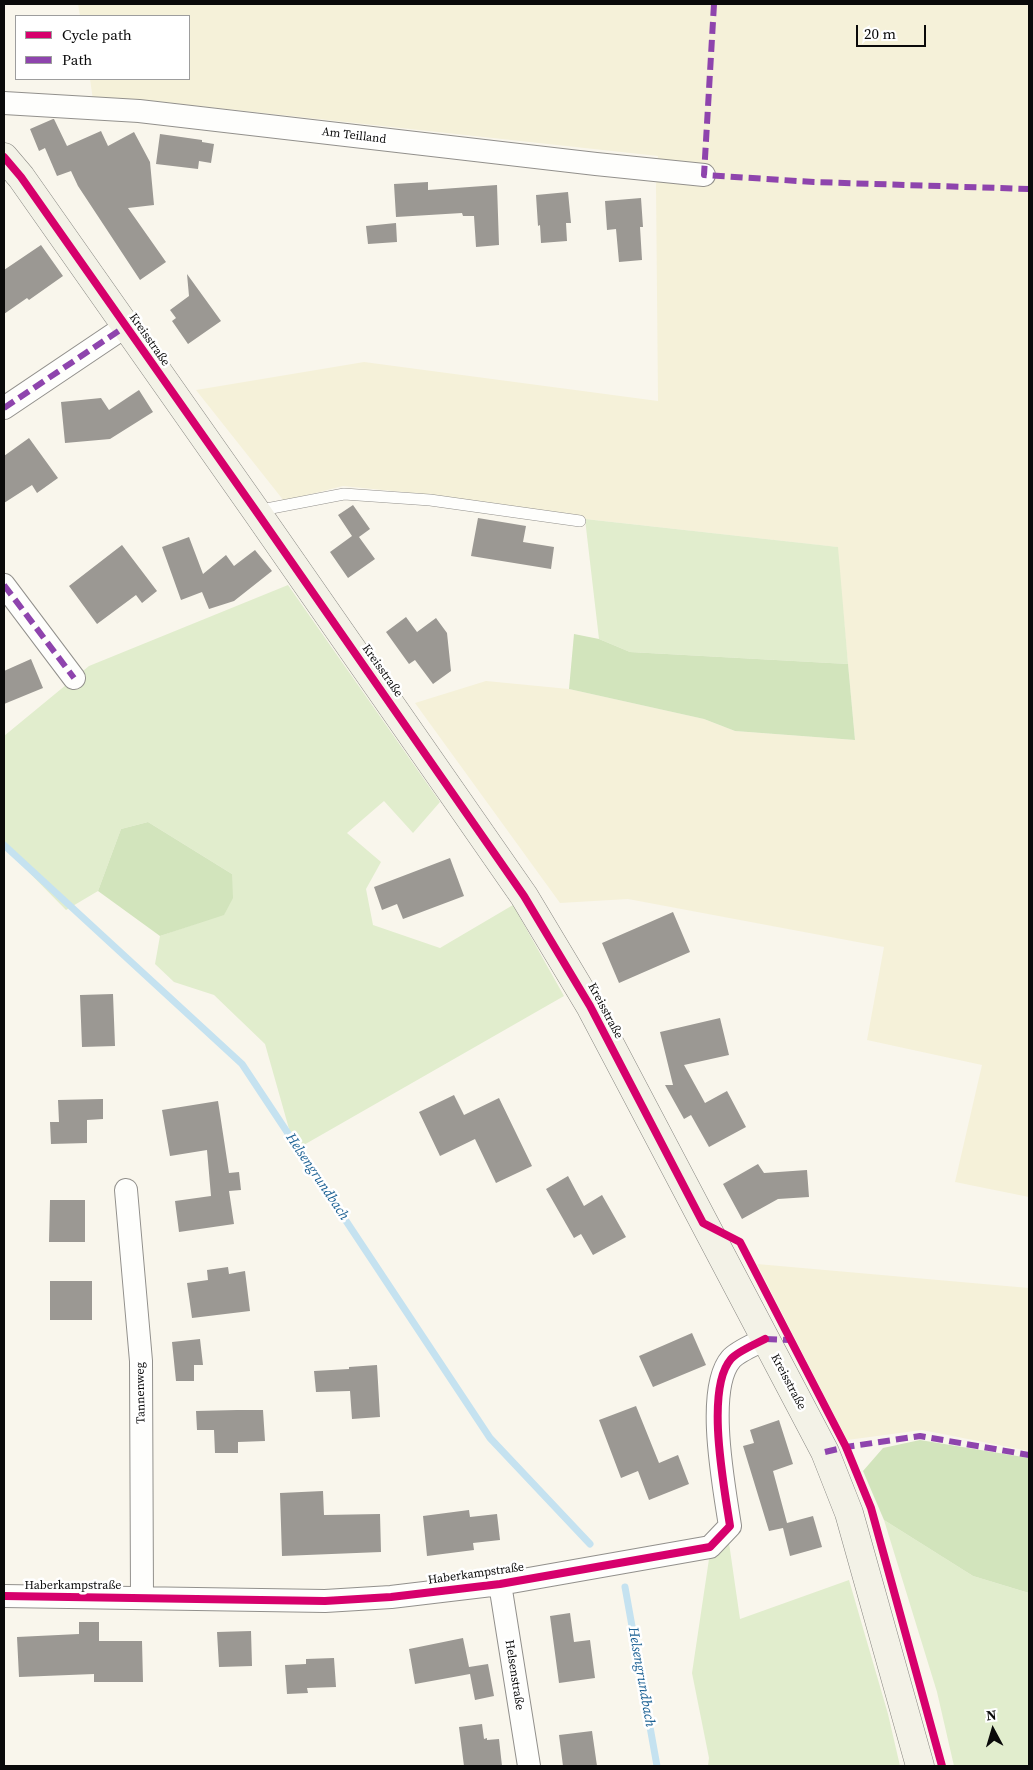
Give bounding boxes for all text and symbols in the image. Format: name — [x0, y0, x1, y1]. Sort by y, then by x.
legend — [15, 15, 190, 80]
scale bar — [858, 15, 928, 47]
text: 20 m — [864, 23, 896, 44]
text: Cycle path — [62, 24, 132, 45]
text: Path — [62, 49, 92, 70]
street label: Am Teilland — [321, 125, 387, 147]
street label: Kreisstraße — [126, 311, 172, 369]
street label: Kreisstraße — [359, 642, 405, 700]
street label: Kreisstraße — [584, 981, 626, 1041]
water label: Helsengrundbach — [282, 1130, 352, 1224]
street label: Kreisstraße — [767, 1352, 809, 1412]
street label: Tannenweg — [133, 1362, 149, 1424]
street label: Haberkampstraße — [427, 1560, 525, 1588]
street label: Haberkampstraße — [25, 1579, 121, 1593]
water label: Helsengrundbach — [624, 1626, 658, 1728]
street label: Helsenstraße — [501, 1639, 527, 1711]
north arrow — [968, 1705, 1018, 1755]
text: N — [985, 1705, 998, 1726]

